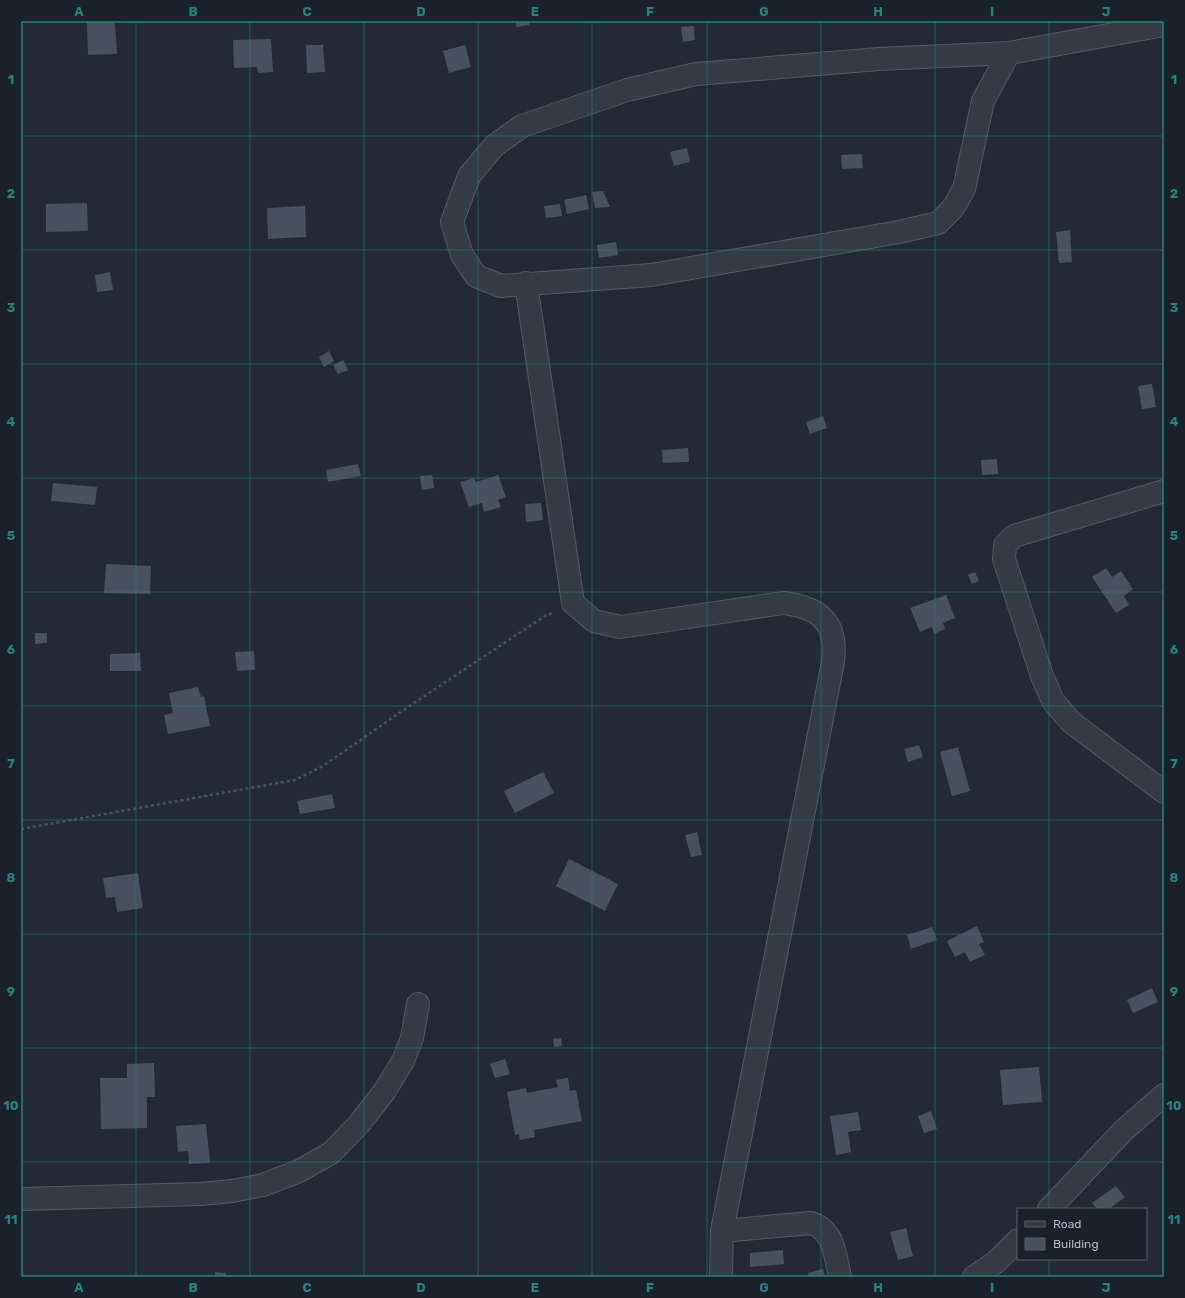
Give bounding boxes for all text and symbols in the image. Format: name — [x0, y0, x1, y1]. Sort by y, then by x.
text: A — [74, 4, 84, 19]
text: B — [188, 4, 198, 19]
text: C — [302, 4, 312, 19]
text: D — [416, 4, 426, 19]
text: E — [531, 4, 539, 19]
text: F — [646, 4, 654, 19]
text: G — [759, 4, 769, 19]
text: H — [873, 4, 883, 19]
text: I — [990, 4, 994, 19]
text: J — [1102, 4, 1110, 19]
text: 1 — [8, 72, 14, 87]
text: 1 — [1171, 72, 1177, 87]
text: 2 — [7, 186, 15, 201]
text: 2 — [1170, 186, 1178, 201]
text: 3 — [7, 300, 16, 315]
text: 3 — [1170, 300, 1179, 315]
text: 4 — [7, 414, 16, 429]
text: 4 — [1170, 414, 1179, 429]
text: 5 — [7, 528, 15, 543]
text: 5 — [1170, 528, 1178, 543]
text: 6 — [7, 642, 16, 657]
text: 6 — [1170, 642, 1179, 657]
text: 7 — [7, 756, 15, 771]
text: 7 — [1170, 756, 1178, 771]
text: 8 — [7, 870, 16, 885]
text: 8 — [1170, 870, 1179, 885]
text: 9 — [7, 984, 15, 999]
text: 9 — [1170, 984, 1178, 999]
text: 10 — [3, 1098, 19, 1113]
text: 10 — [1166, 1098, 1182, 1113]
legend — [1017, 1208, 1147, 1260]
text: 11 — [5, 1212, 17, 1227]
text: 11 — [1168, 1212, 1180, 1227]
text: Road — [1053, 1217, 1081, 1231]
text: Building — [1053, 1237, 1099, 1251]
text: A — [74, 1280, 84, 1295]
text: B — [188, 1280, 198, 1295]
text: C — [302, 1280, 312, 1295]
text: D — [416, 1280, 426, 1295]
text: E — [531, 1280, 539, 1295]
text: F — [646, 1280, 654, 1295]
text: G — [759, 1280, 769, 1295]
text: H — [873, 1280, 883, 1295]
text: I — [990, 1280, 994, 1295]
text: J — [1102, 1280, 1110, 1295]

